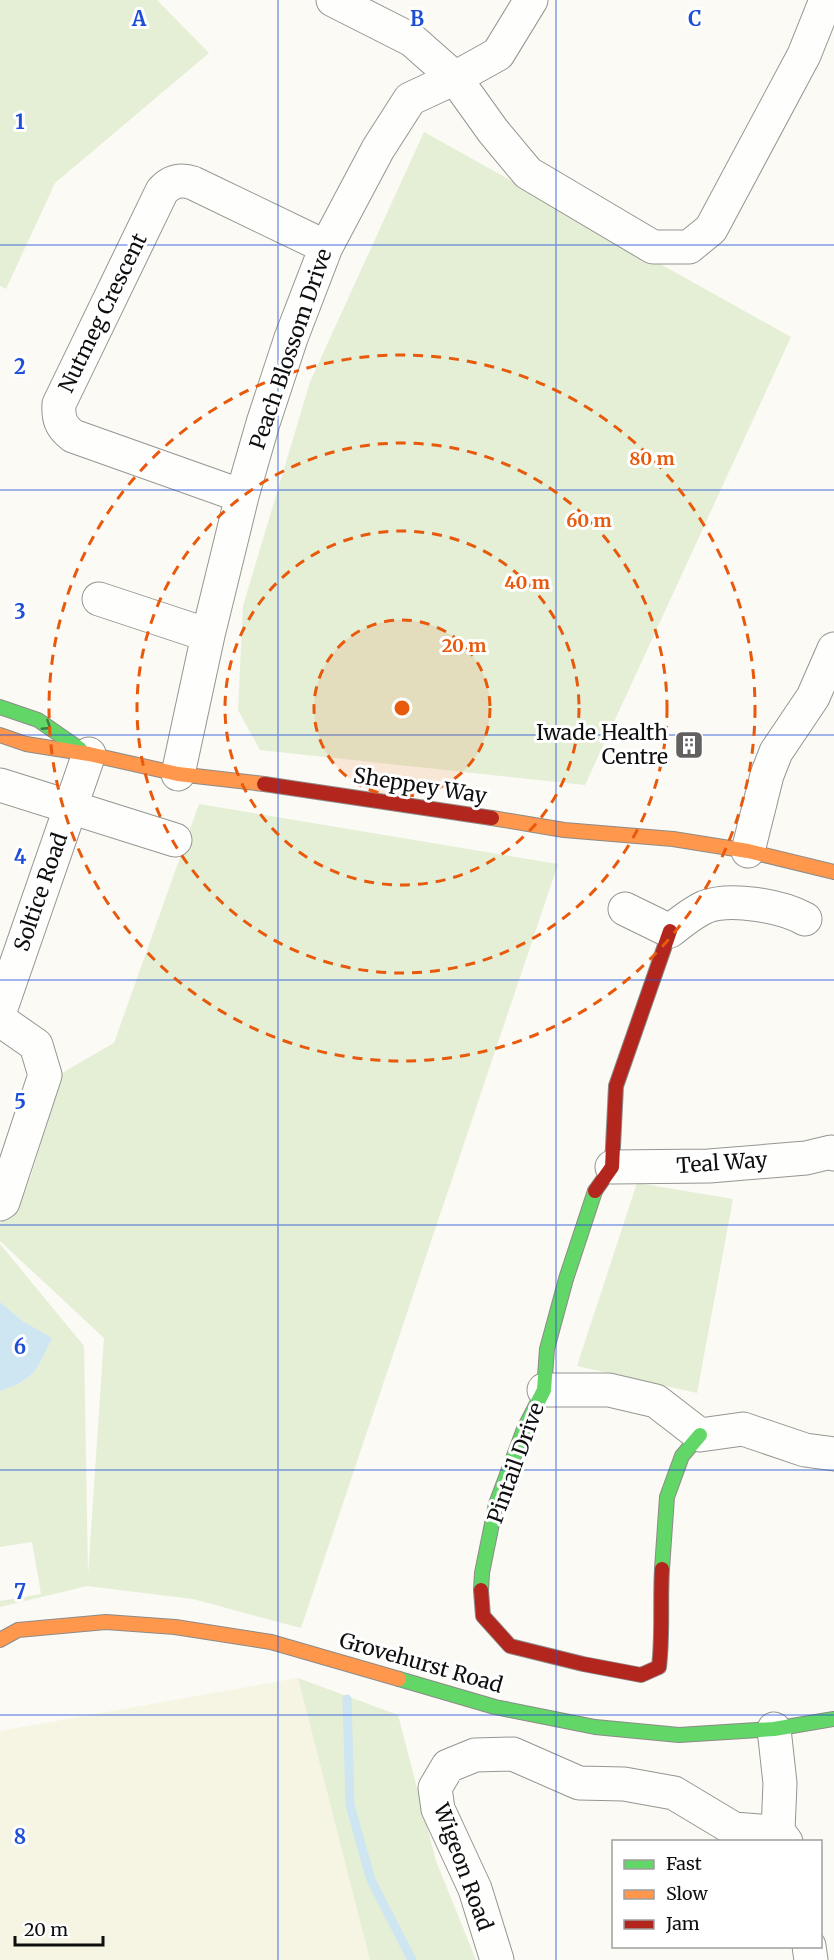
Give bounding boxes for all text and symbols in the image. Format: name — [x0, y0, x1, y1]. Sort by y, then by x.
text: A — [131, 6, 147, 31]
text: B — [410, 6, 424, 31]
text: C — [688, 6, 702, 31]
text: 1 — [15, 109, 25, 134]
street label: Nutmeg Crescent — [52, 229, 153, 397]
street label: Peach Blossom Drive — [244, 245, 338, 453]
text: 2 — [14, 354, 26, 379]
text: 80 m — [629, 447, 675, 470]
text: 60 m — [566, 509, 612, 532]
text: 40 m — [504, 571, 550, 594]
text: 3 — [14, 599, 26, 624]
text: 20 m — [442, 634, 486, 657]
centre of rings — [392, 698, 412, 718]
one-way arrow — [40, 719, 51, 730]
place label: Iwade Health Centre — [536, 719, 668, 770]
building icon: Iwade Health Centre — [673, 729, 705, 761]
street label: Sheppey Way — [351, 762, 490, 810]
street label: Soltice Road — [8, 829, 74, 955]
text: 4 — [14, 844, 27, 869]
text: 5 — [14, 1089, 26, 1114]
street label: Teal Way — [676, 1146, 769, 1179]
text: 6 — [14, 1334, 26, 1359]
street label: Pintail Drive — [481, 1399, 550, 1527]
text: 7 — [14, 1579, 26, 1604]
street label: Grovehurst Road — [336, 1626, 506, 1699]
street label: Wigeon Road — [428, 1799, 499, 1934]
text: 8 — [14, 1824, 26, 1849]
legend — [612, 1840, 822, 1948]
text: Fast — [666, 1852, 702, 1875]
text: Slow — [666, 1882, 709, 1905]
scale bar — [15, 1909, 104, 1947]
text: Jam — [665, 1912, 700, 1935]
text: 20 m — [24, 1918, 68, 1941]

